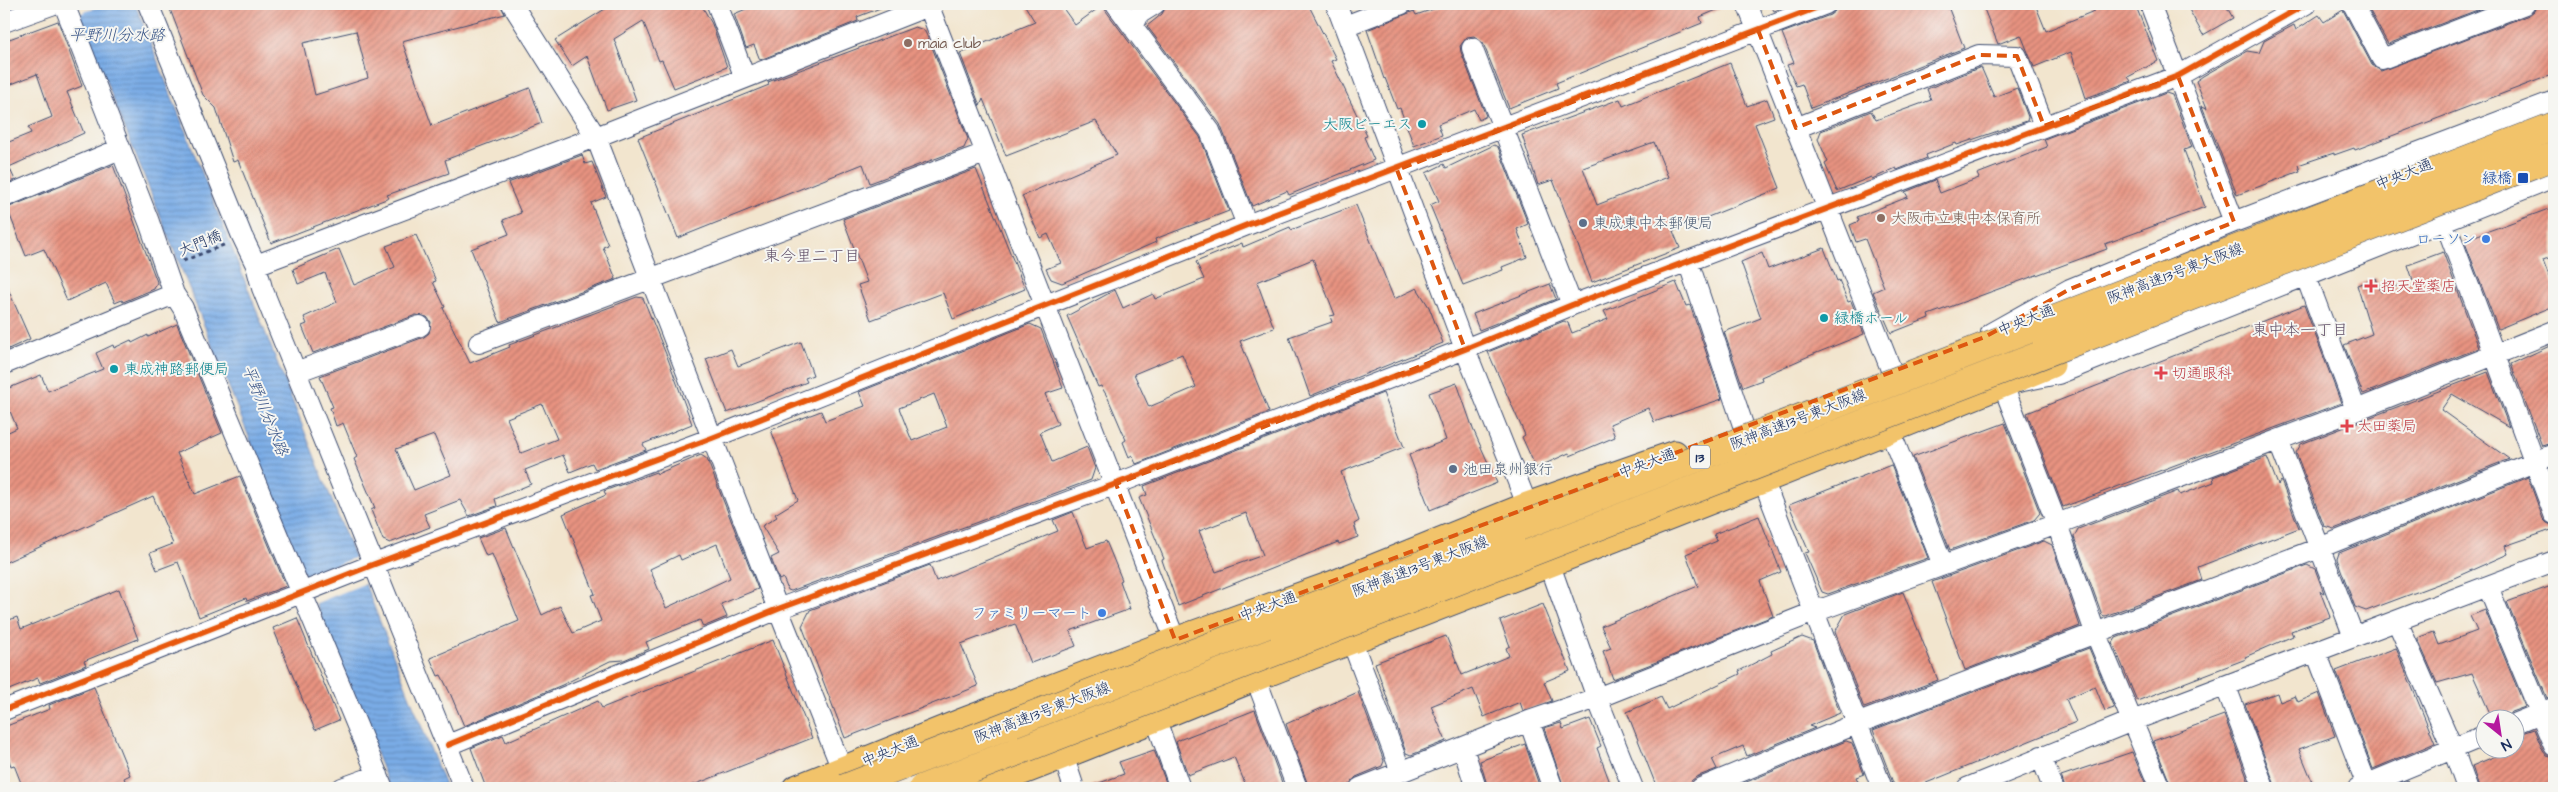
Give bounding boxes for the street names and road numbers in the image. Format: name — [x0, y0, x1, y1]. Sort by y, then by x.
street label: 中央大通 — [2372, 153, 2436, 195]
street label: 大門橋 — [175, 225, 225, 262]
street label: 阪神高速13号東大阪線 — [2104, 238, 2246, 309]
street label: 中央大通 — [1994, 299, 2058, 341]
street label: 阪神高速13号東大阪線 — [1727, 384, 1869, 455]
street label: 中央大通 — [1615, 443, 1679, 484]
road number: 13 — [1690, 446, 1710, 468]
street label: 阪神高速13号東大阪線 — [1349, 531, 1491, 602]
street label: 中央大通 — [1236, 586, 1300, 627]
street label: 阪神高速13号東大阪線 — [971, 677, 1113, 748]
street label: 中央大通 — [858, 730, 922, 772]

